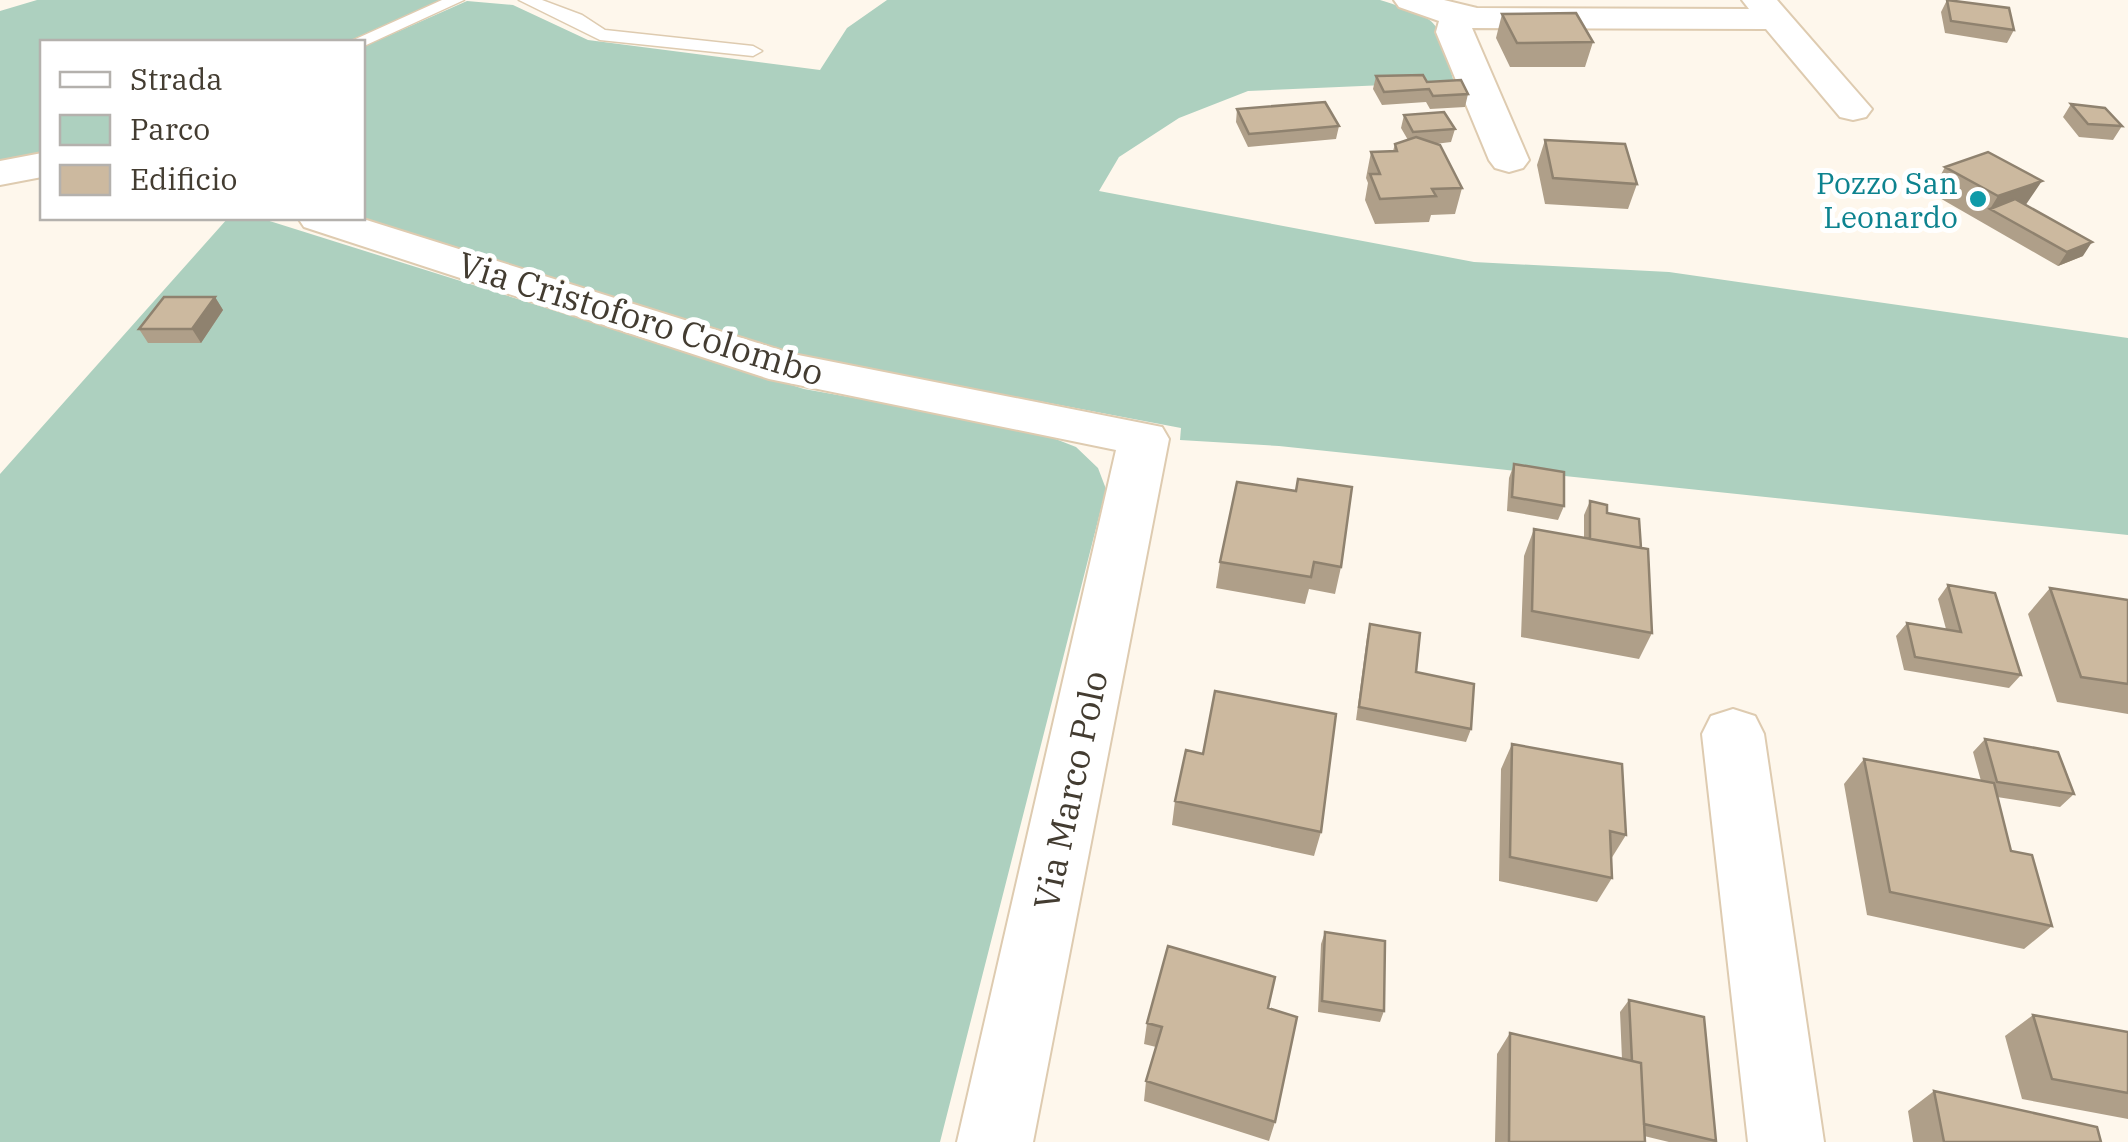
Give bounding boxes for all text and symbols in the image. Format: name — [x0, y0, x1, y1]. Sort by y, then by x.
legend — [40, 40, 365, 220]
text: Strada — [130, 59, 223, 98]
text: Parco — [130, 109, 210, 148]
text: Edificio — [130, 159, 237, 198]
place label: Pozzo San Leonardo — [1816, 163, 1958, 236]
marker: Pozzo San Leonardo — [1967, 188, 1989, 210]
street label: Via Cristoforo Colombo — [453, 240, 829, 396]
street label: Via Marco Polo — [1022, 667, 1118, 913]

